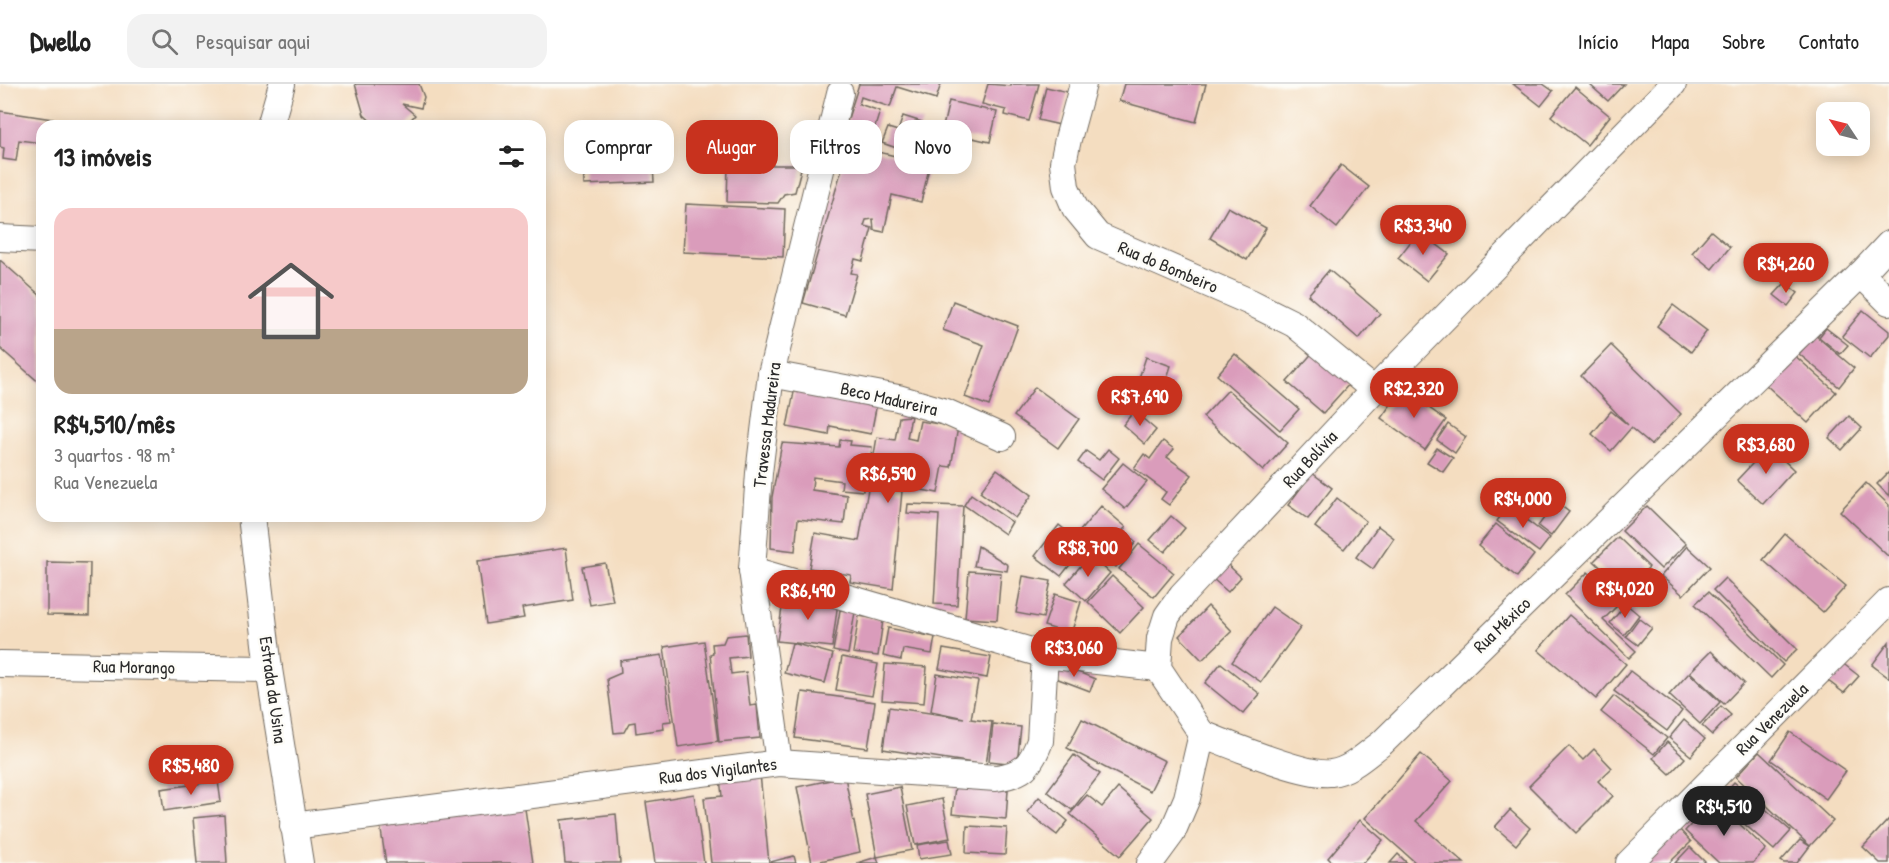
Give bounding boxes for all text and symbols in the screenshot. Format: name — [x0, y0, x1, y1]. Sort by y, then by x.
search box — [127, 14, 547, 68]
text: Dwello — [30, 22, 91, 60]
icon: search — [148, 25, 181, 58]
text: Pesquisar aqui — [196, 26, 311, 56]
text: Início — [1578, 27, 1618, 56]
text: Mapa — [1651, 27, 1689, 56]
text: Sobre — [1722, 27, 1765, 56]
text: Contato — [1798, 27, 1859, 56]
north arrow — [1816, 102, 1870, 156]
map controls — [1816, 102, 1870, 156]
chip: Comprar — [564, 120, 674, 174]
chip: Alugar — [686, 120, 778, 174]
chip: Filtros — [790, 120, 882, 174]
chip: Novo — [894, 120, 972, 174]
text: 13 imóveis — [54, 139, 152, 174]
icon: filters — [495, 140, 528, 173]
pin: R$3,340 — [1368, 205, 1478, 256]
text: R$3,340 — [1394, 211, 1452, 238]
street label: Rua do Bombeiro — [1114, 234, 1222, 299]
pin: R$4,260 — [1731, 243, 1841, 294]
icon: home — [237, 247, 345, 355]
text: R$4,260 — [1757, 249, 1815, 276]
street label: Travessa Madureira — [746, 361, 787, 489]
pin: R$2,320 — [1359, 368, 1469, 419]
text: R$2,320 — [1384, 374, 1444, 401]
street label: Beco Madureira — [838, 375, 940, 422]
pin: R$7,690 — [1085, 376, 1195, 427]
text: R$7,690 — [1111, 382, 1169, 409]
text: R$4,510/mês — [54, 406, 175, 441]
pin: R$3,680 — [1711, 424, 1821, 475]
street label: Rua Bolívia — [1277, 425, 1343, 493]
text: R$3,680 — [1737, 430, 1795, 457]
text: 3 quartos · 98 m² — [54, 441, 175, 468]
pin: R$6,590 — [833, 453, 943, 504]
text: R$6,590 — [860, 459, 916, 486]
text: Rua Venezuela — [54, 468, 157, 495]
pin: R$4,000 — [1468, 478, 1578, 529]
text: R$4,000 — [1494, 484, 1552, 511]
pin: R$8,700 — [1033, 527, 1143, 578]
text: R$8,700 — [1058, 533, 1118, 560]
pin: R$4,020 — [1570, 568, 1680, 619]
pin: R$6,490 — [753, 570, 863, 621]
text: R$4,020 — [1596, 574, 1654, 601]
text: R$6,490 — [780, 576, 836, 603]
street label: Rua México — [1468, 591, 1536, 658]
pin: R$3,060 — [1019, 627, 1129, 678]
text: R$3,060 — [1045, 633, 1103, 660]
street label: Estrada da Usina — [254, 635, 293, 745]
street label: Rua Morango — [93, 653, 175, 680]
street label: Rua Venezuela — [1730, 677, 1813, 760]
pin: R$5,480 — [136, 745, 246, 796]
text: R$5,480 — [163, 751, 219, 778]
street label: Rua dos Vigilantes — [658, 751, 778, 790]
pin: R$4,510 — [1669, 786, 1779, 837]
text: R$4,510 — [1696, 792, 1752, 819]

